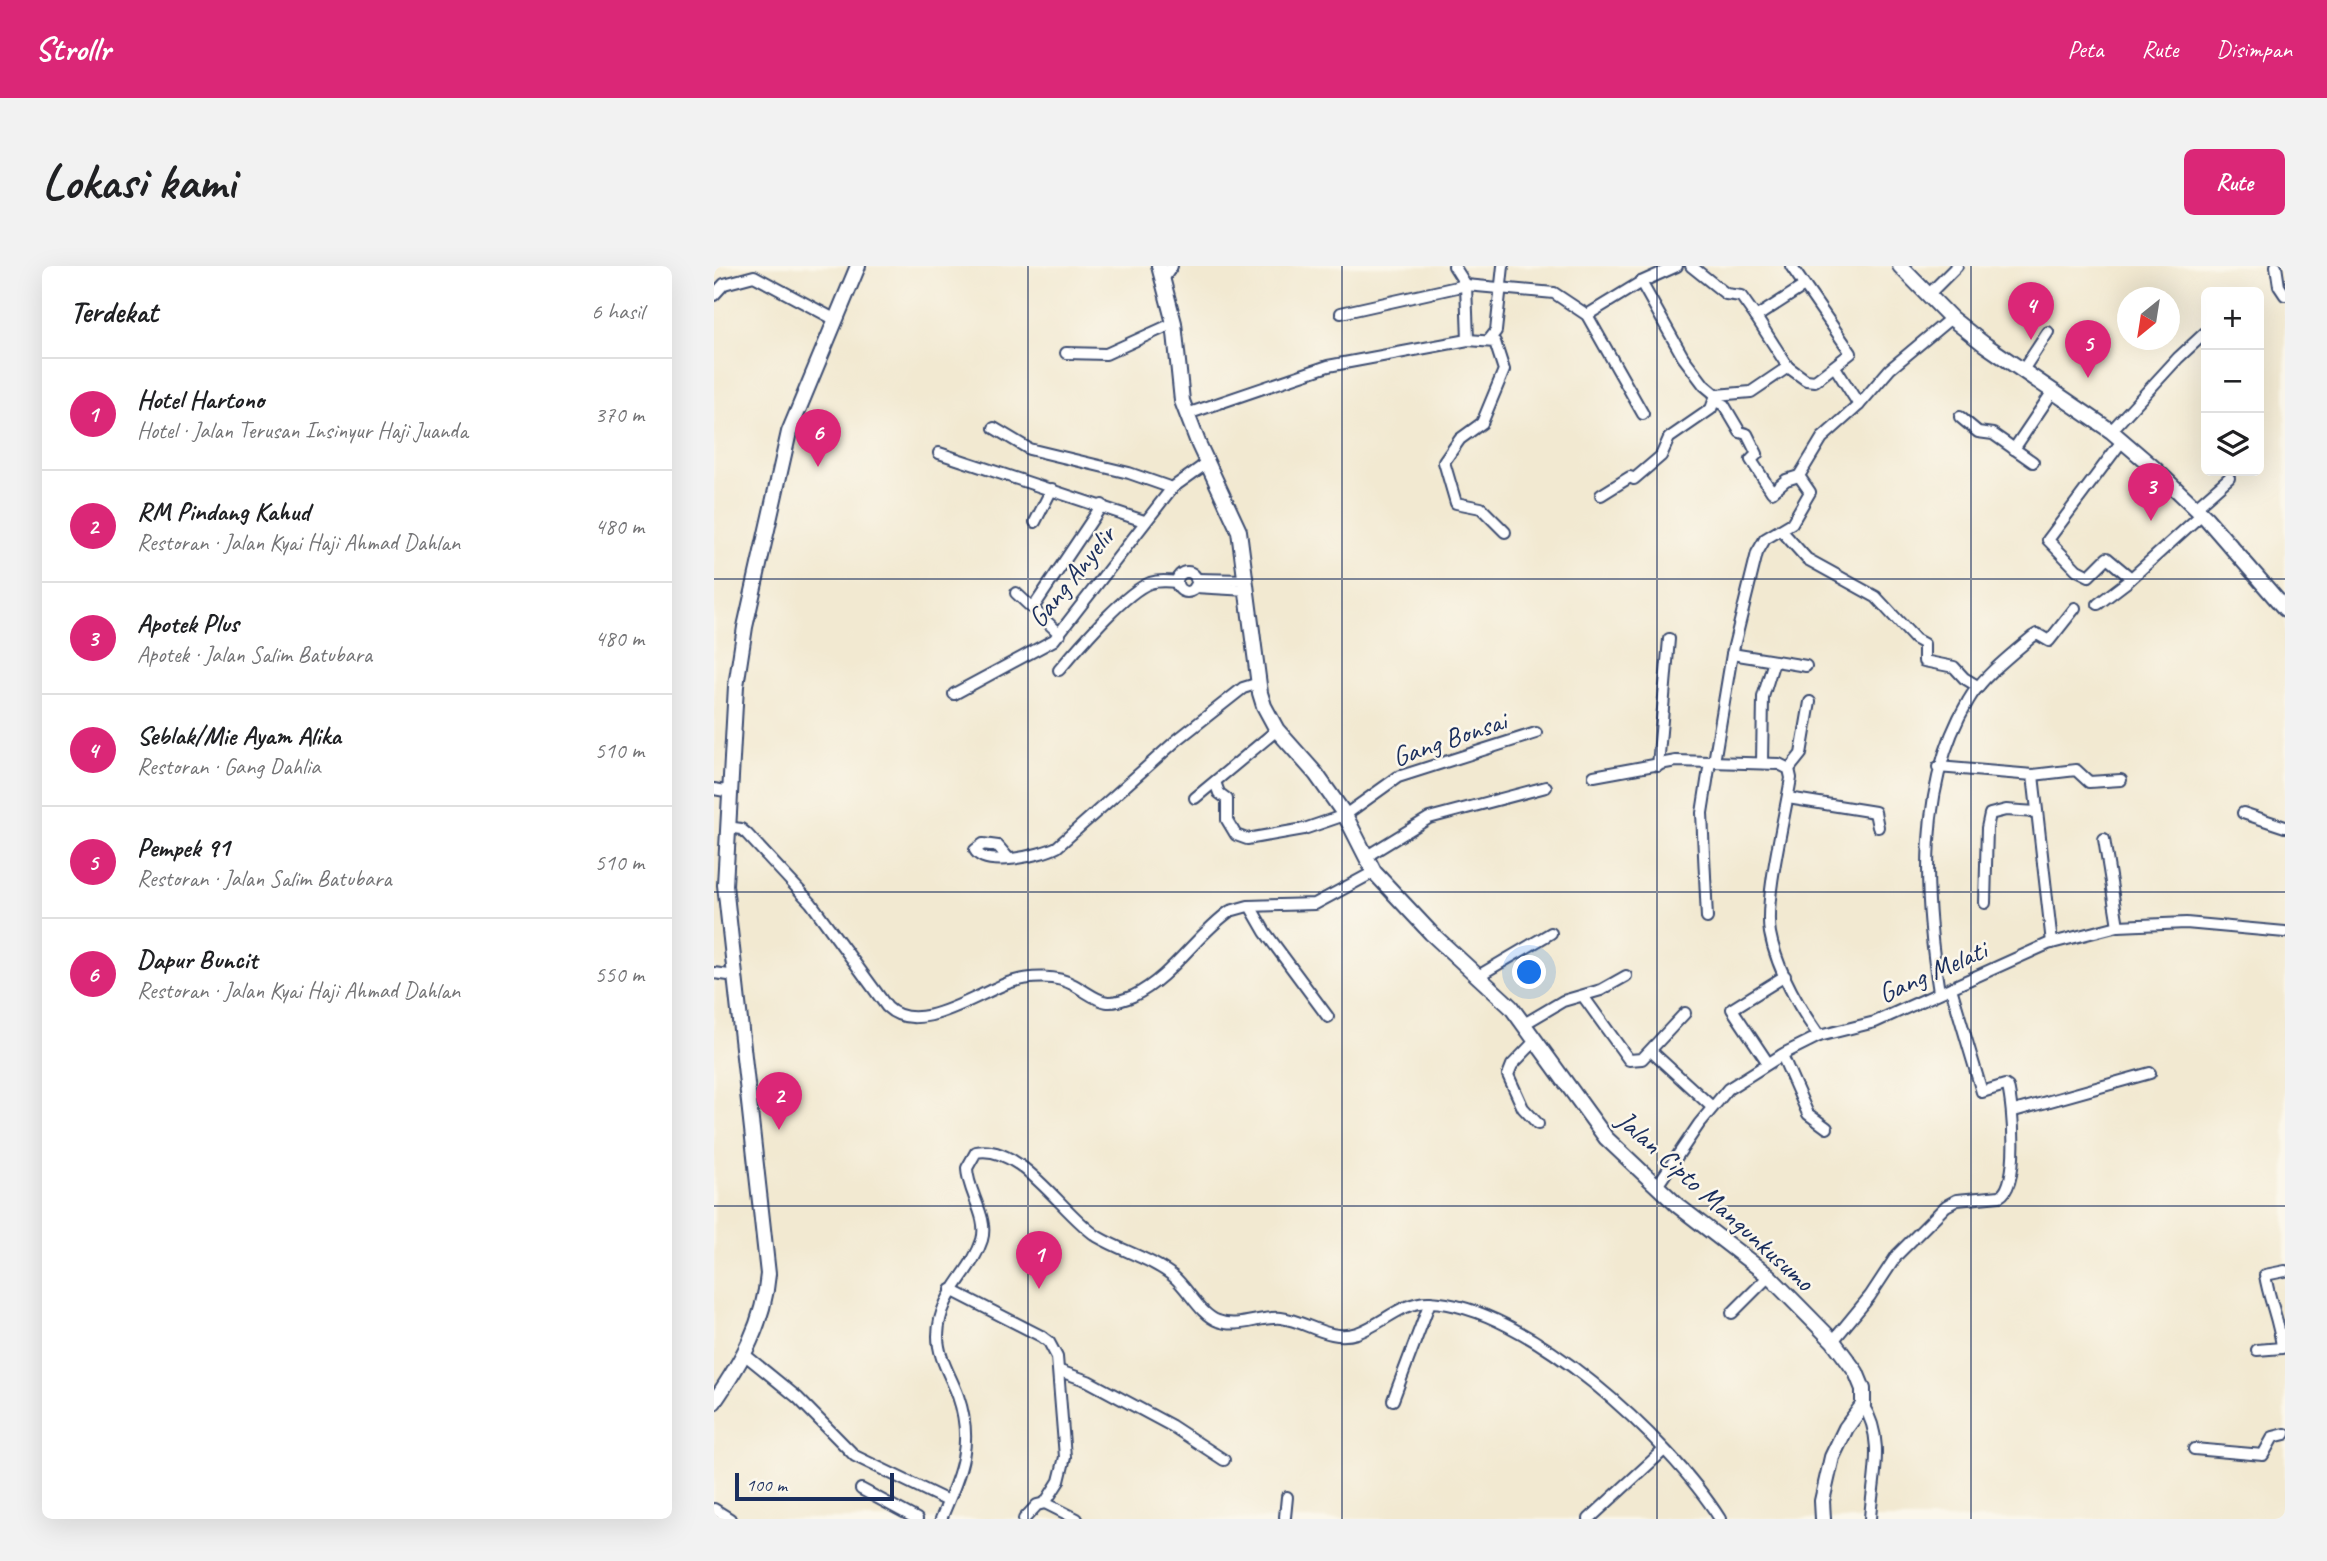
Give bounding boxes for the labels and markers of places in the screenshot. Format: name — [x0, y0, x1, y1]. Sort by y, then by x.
pin: 4 — [2008, 282, 2054, 340]
pin: 5 — [2065, 320, 2111, 378]
pin: 6 — [795, 409, 841, 467]
pin: 3 — [2128, 463, 2174, 521]
pin: 2 — [756, 1072, 802, 1130]
pin: 1 — [1016, 1231, 1062, 1289]

